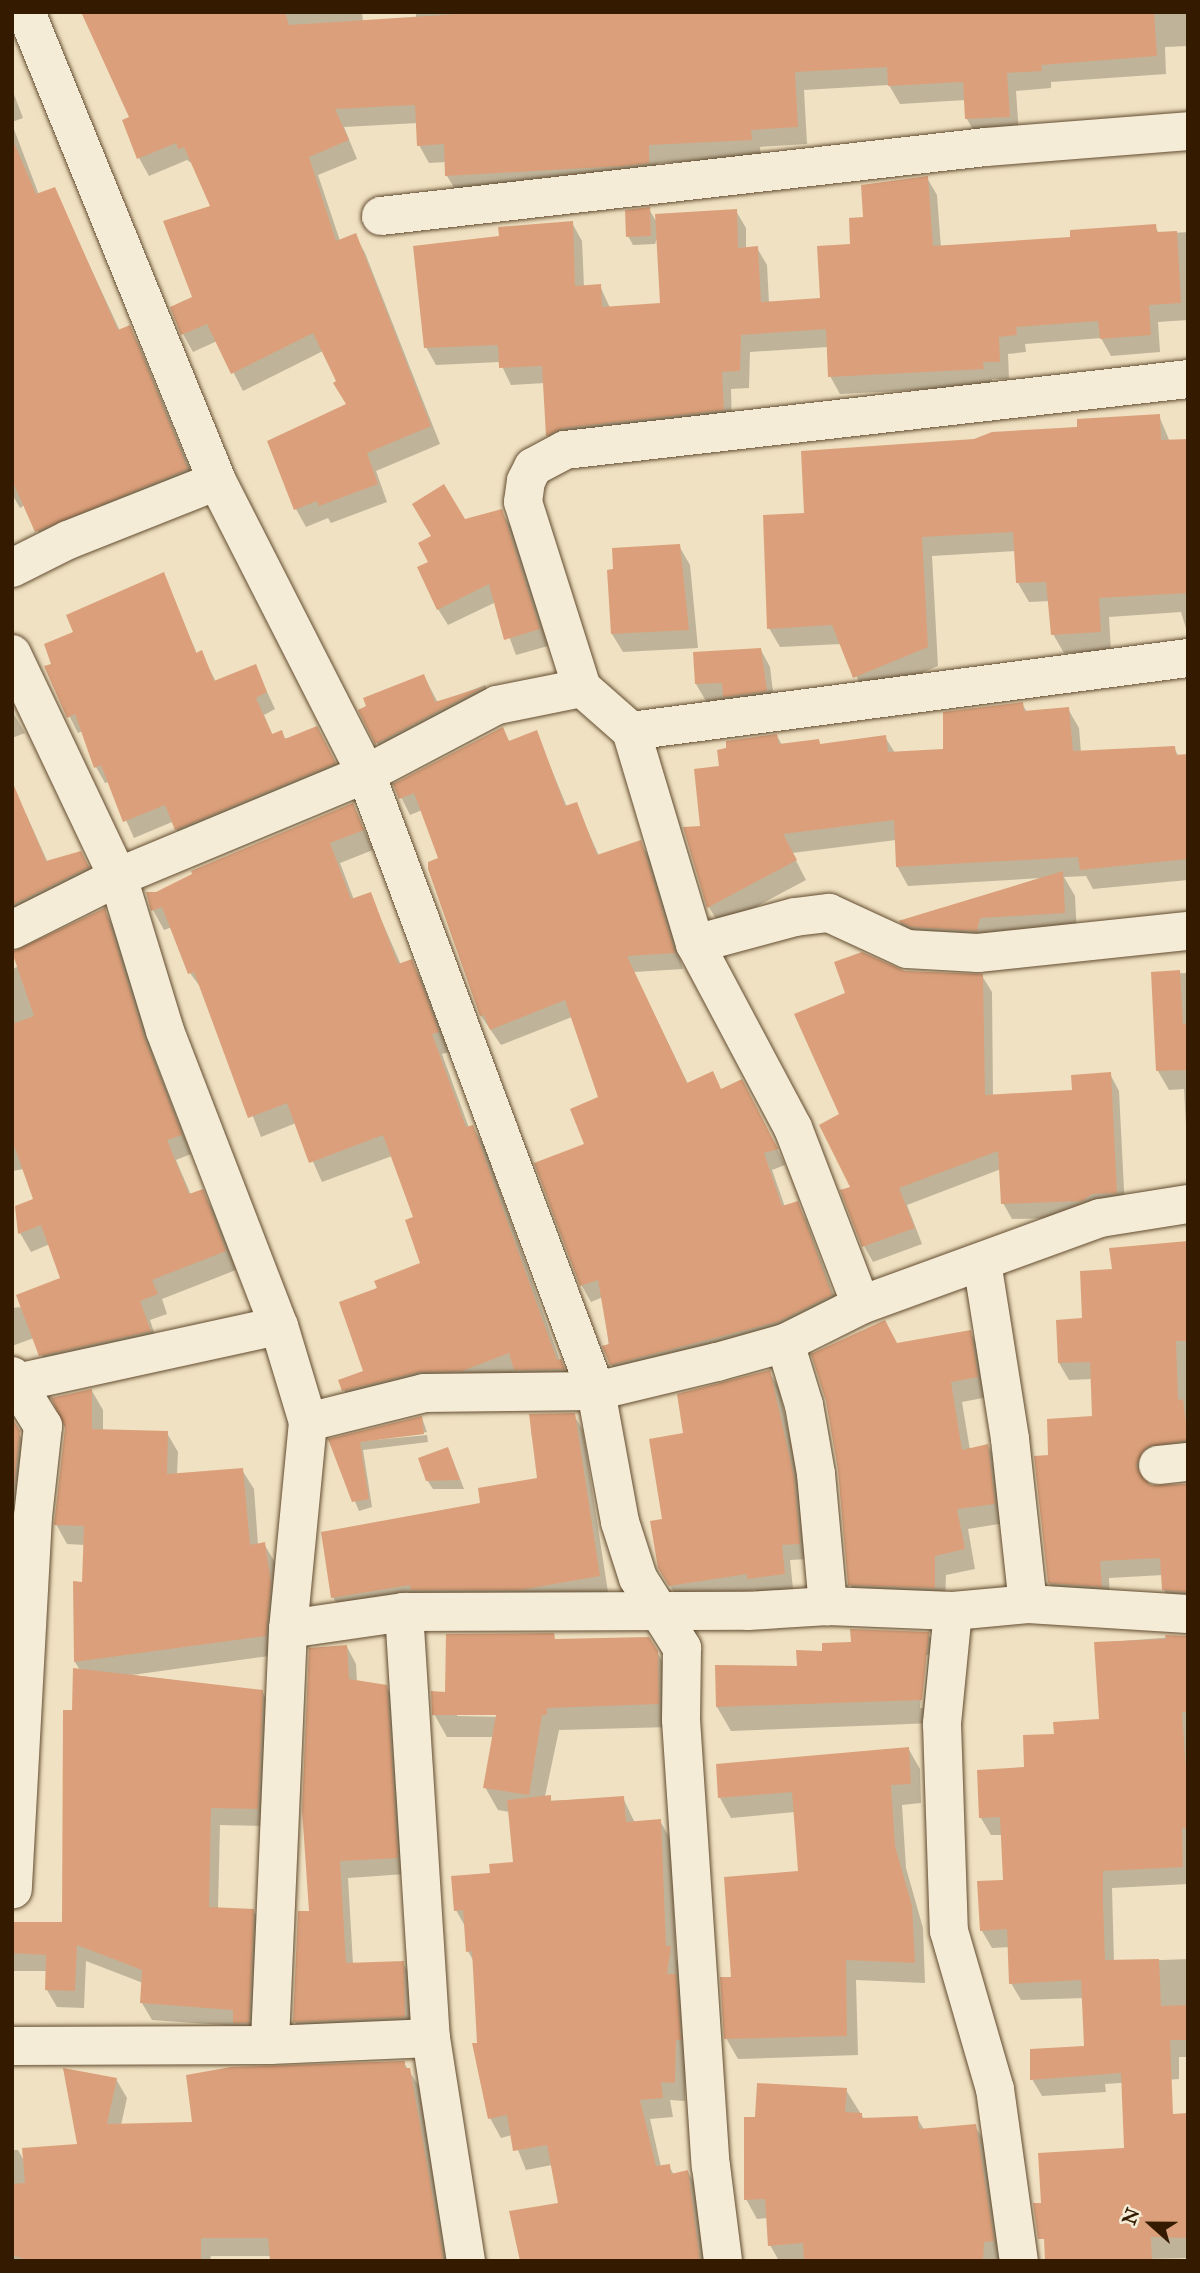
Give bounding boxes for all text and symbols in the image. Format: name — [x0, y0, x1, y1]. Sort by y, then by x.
north arrow — [1116, 2189, 1186, 2259]
text: N — [1117, 2205, 1145, 2228]

